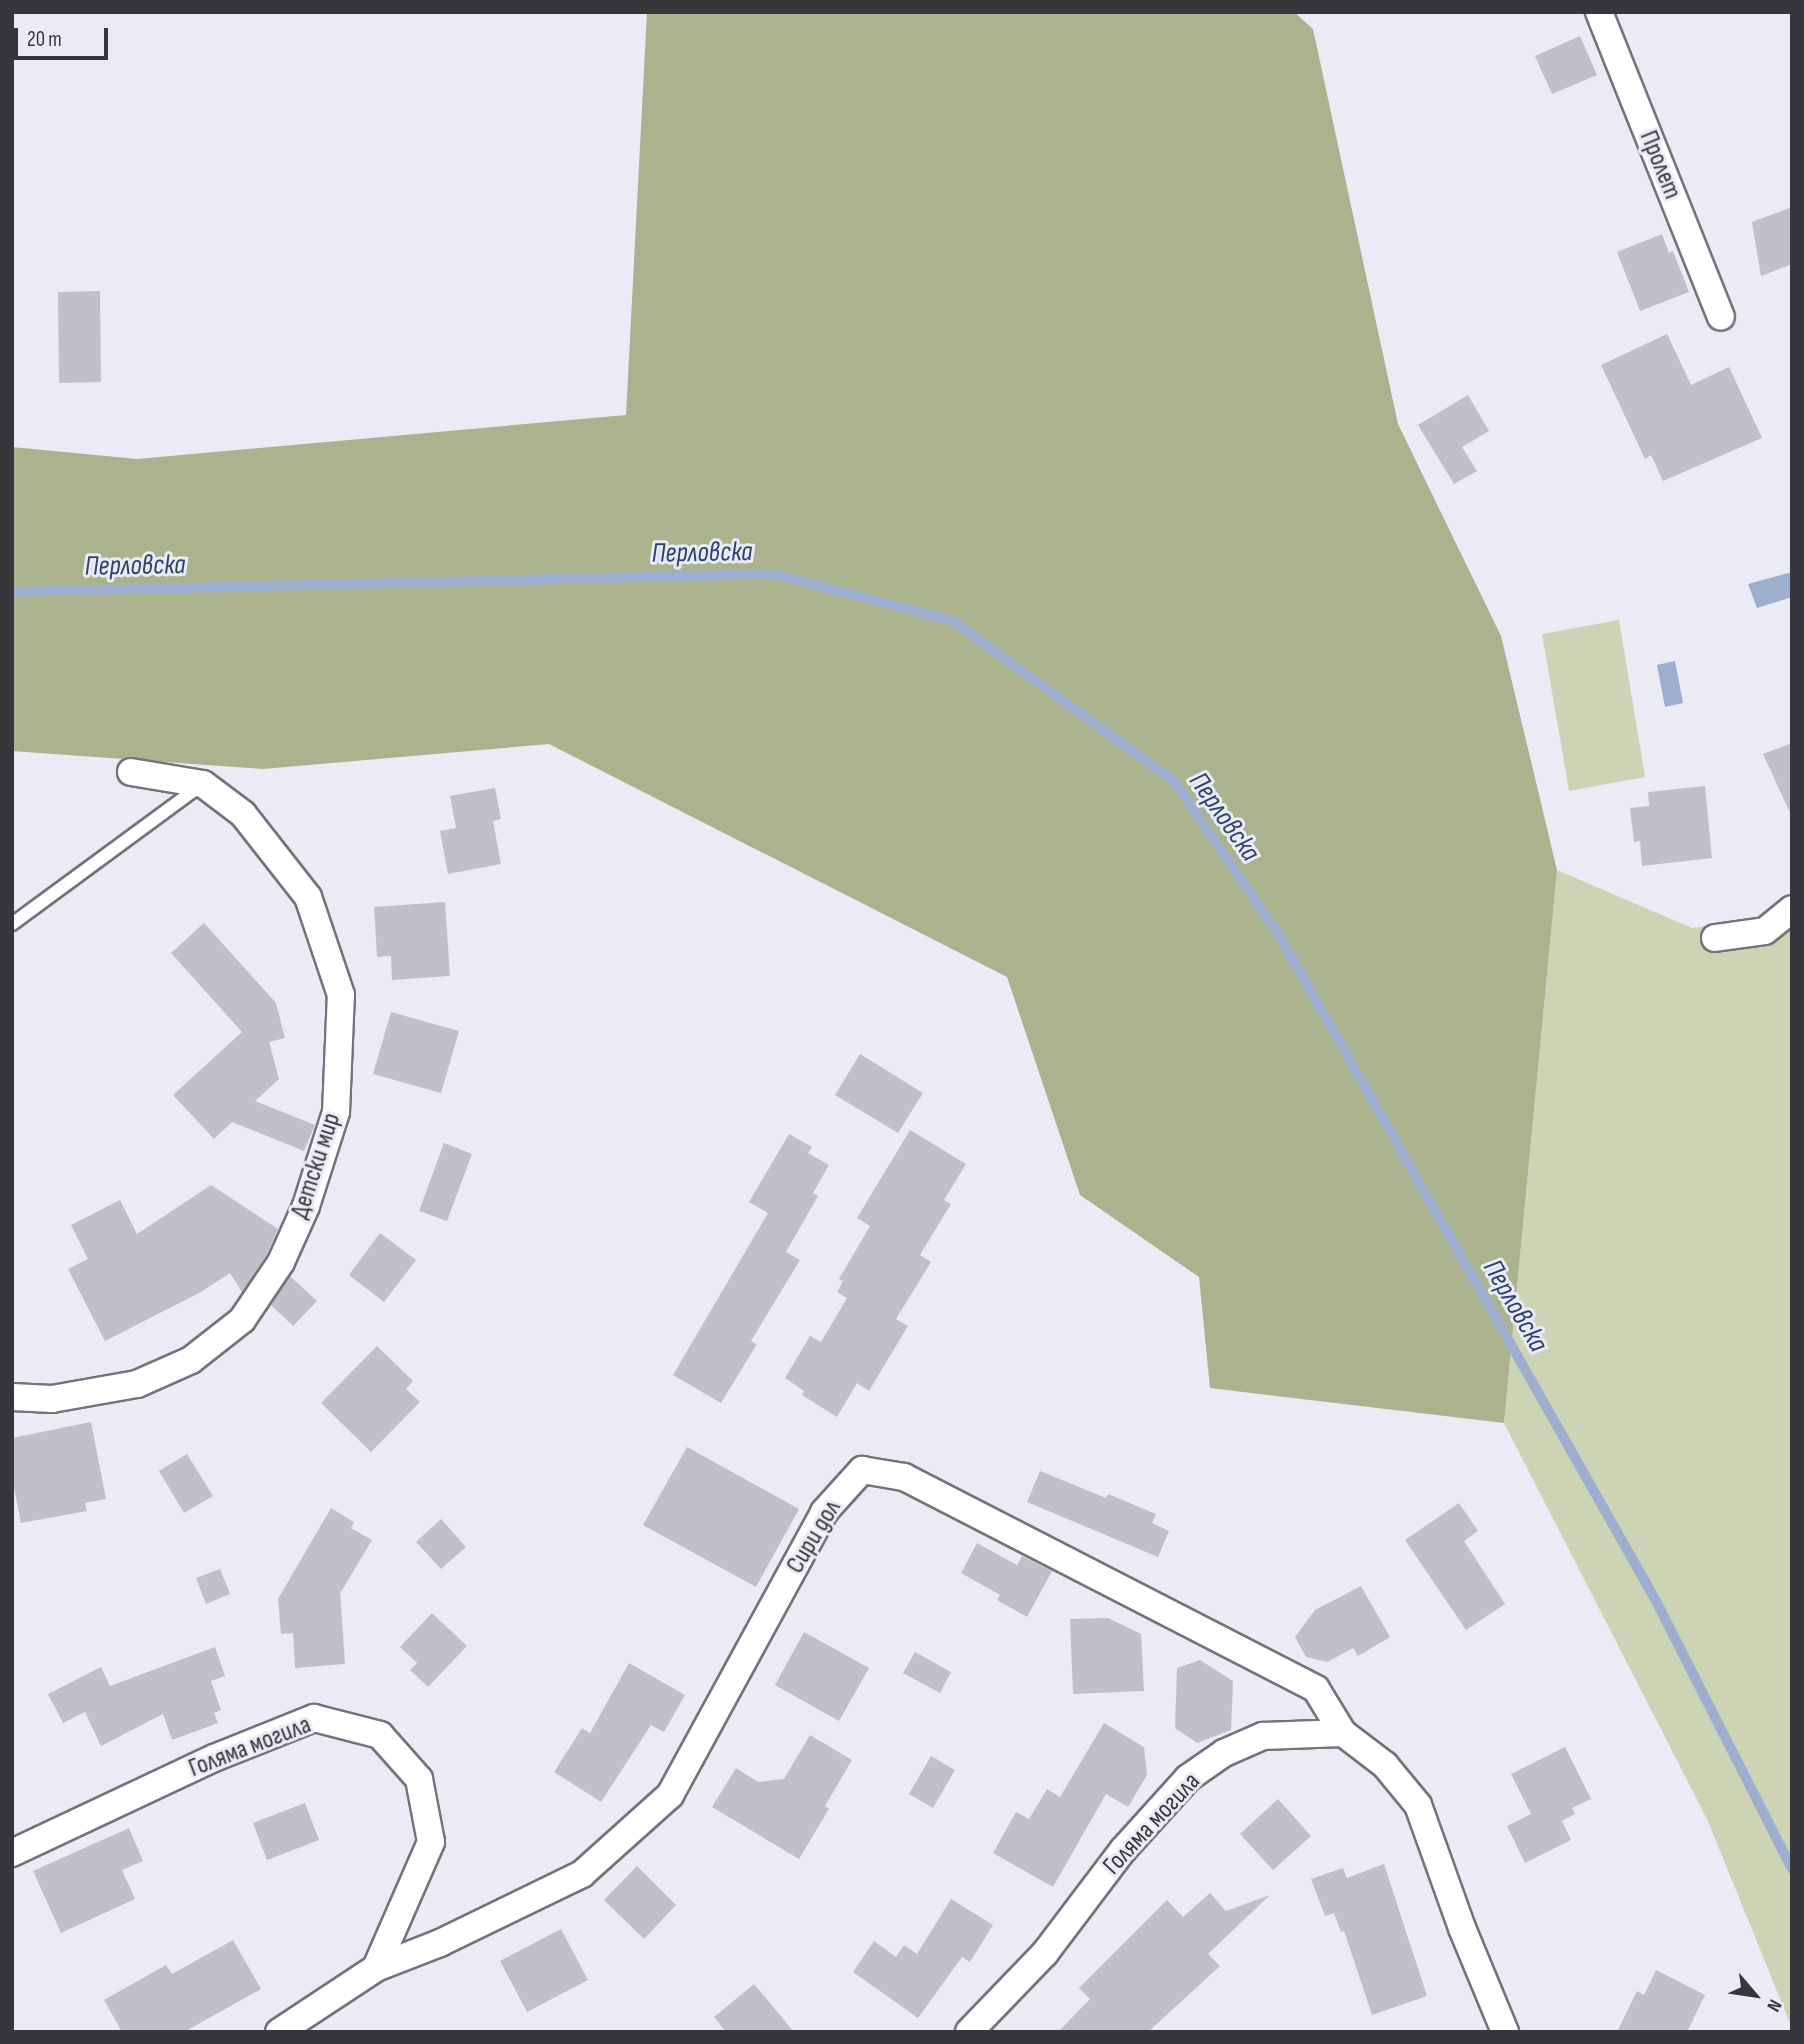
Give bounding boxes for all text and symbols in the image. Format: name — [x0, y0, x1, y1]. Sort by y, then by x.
scale bar — [18, 14, 112, 58]
text: 20 m — [27, 27, 62, 52]
street label: Пролет — [1632, 126, 1688, 204]
water label: Перловска — [651, 535, 753, 571]
water label: Перловска — [84, 548, 186, 584]
water label: Перловска — [1181, 766, 1267, 868]
street label: Детски мир — [284, 1109, 348, 1223]
water label: Перловска — [1475, 1254, 1555, 1358]
street label: Сири дол — [780, 1495, 848, 1579]
street label: Голяма могила — [185, 1709, 315, 1785]
street label: Голяма могила — [1097, 1766, 1207, 1882]
north arrow — [1720, 1960, 1790, 2030]
text: N — [1761, 1995, 1786, 2015]

